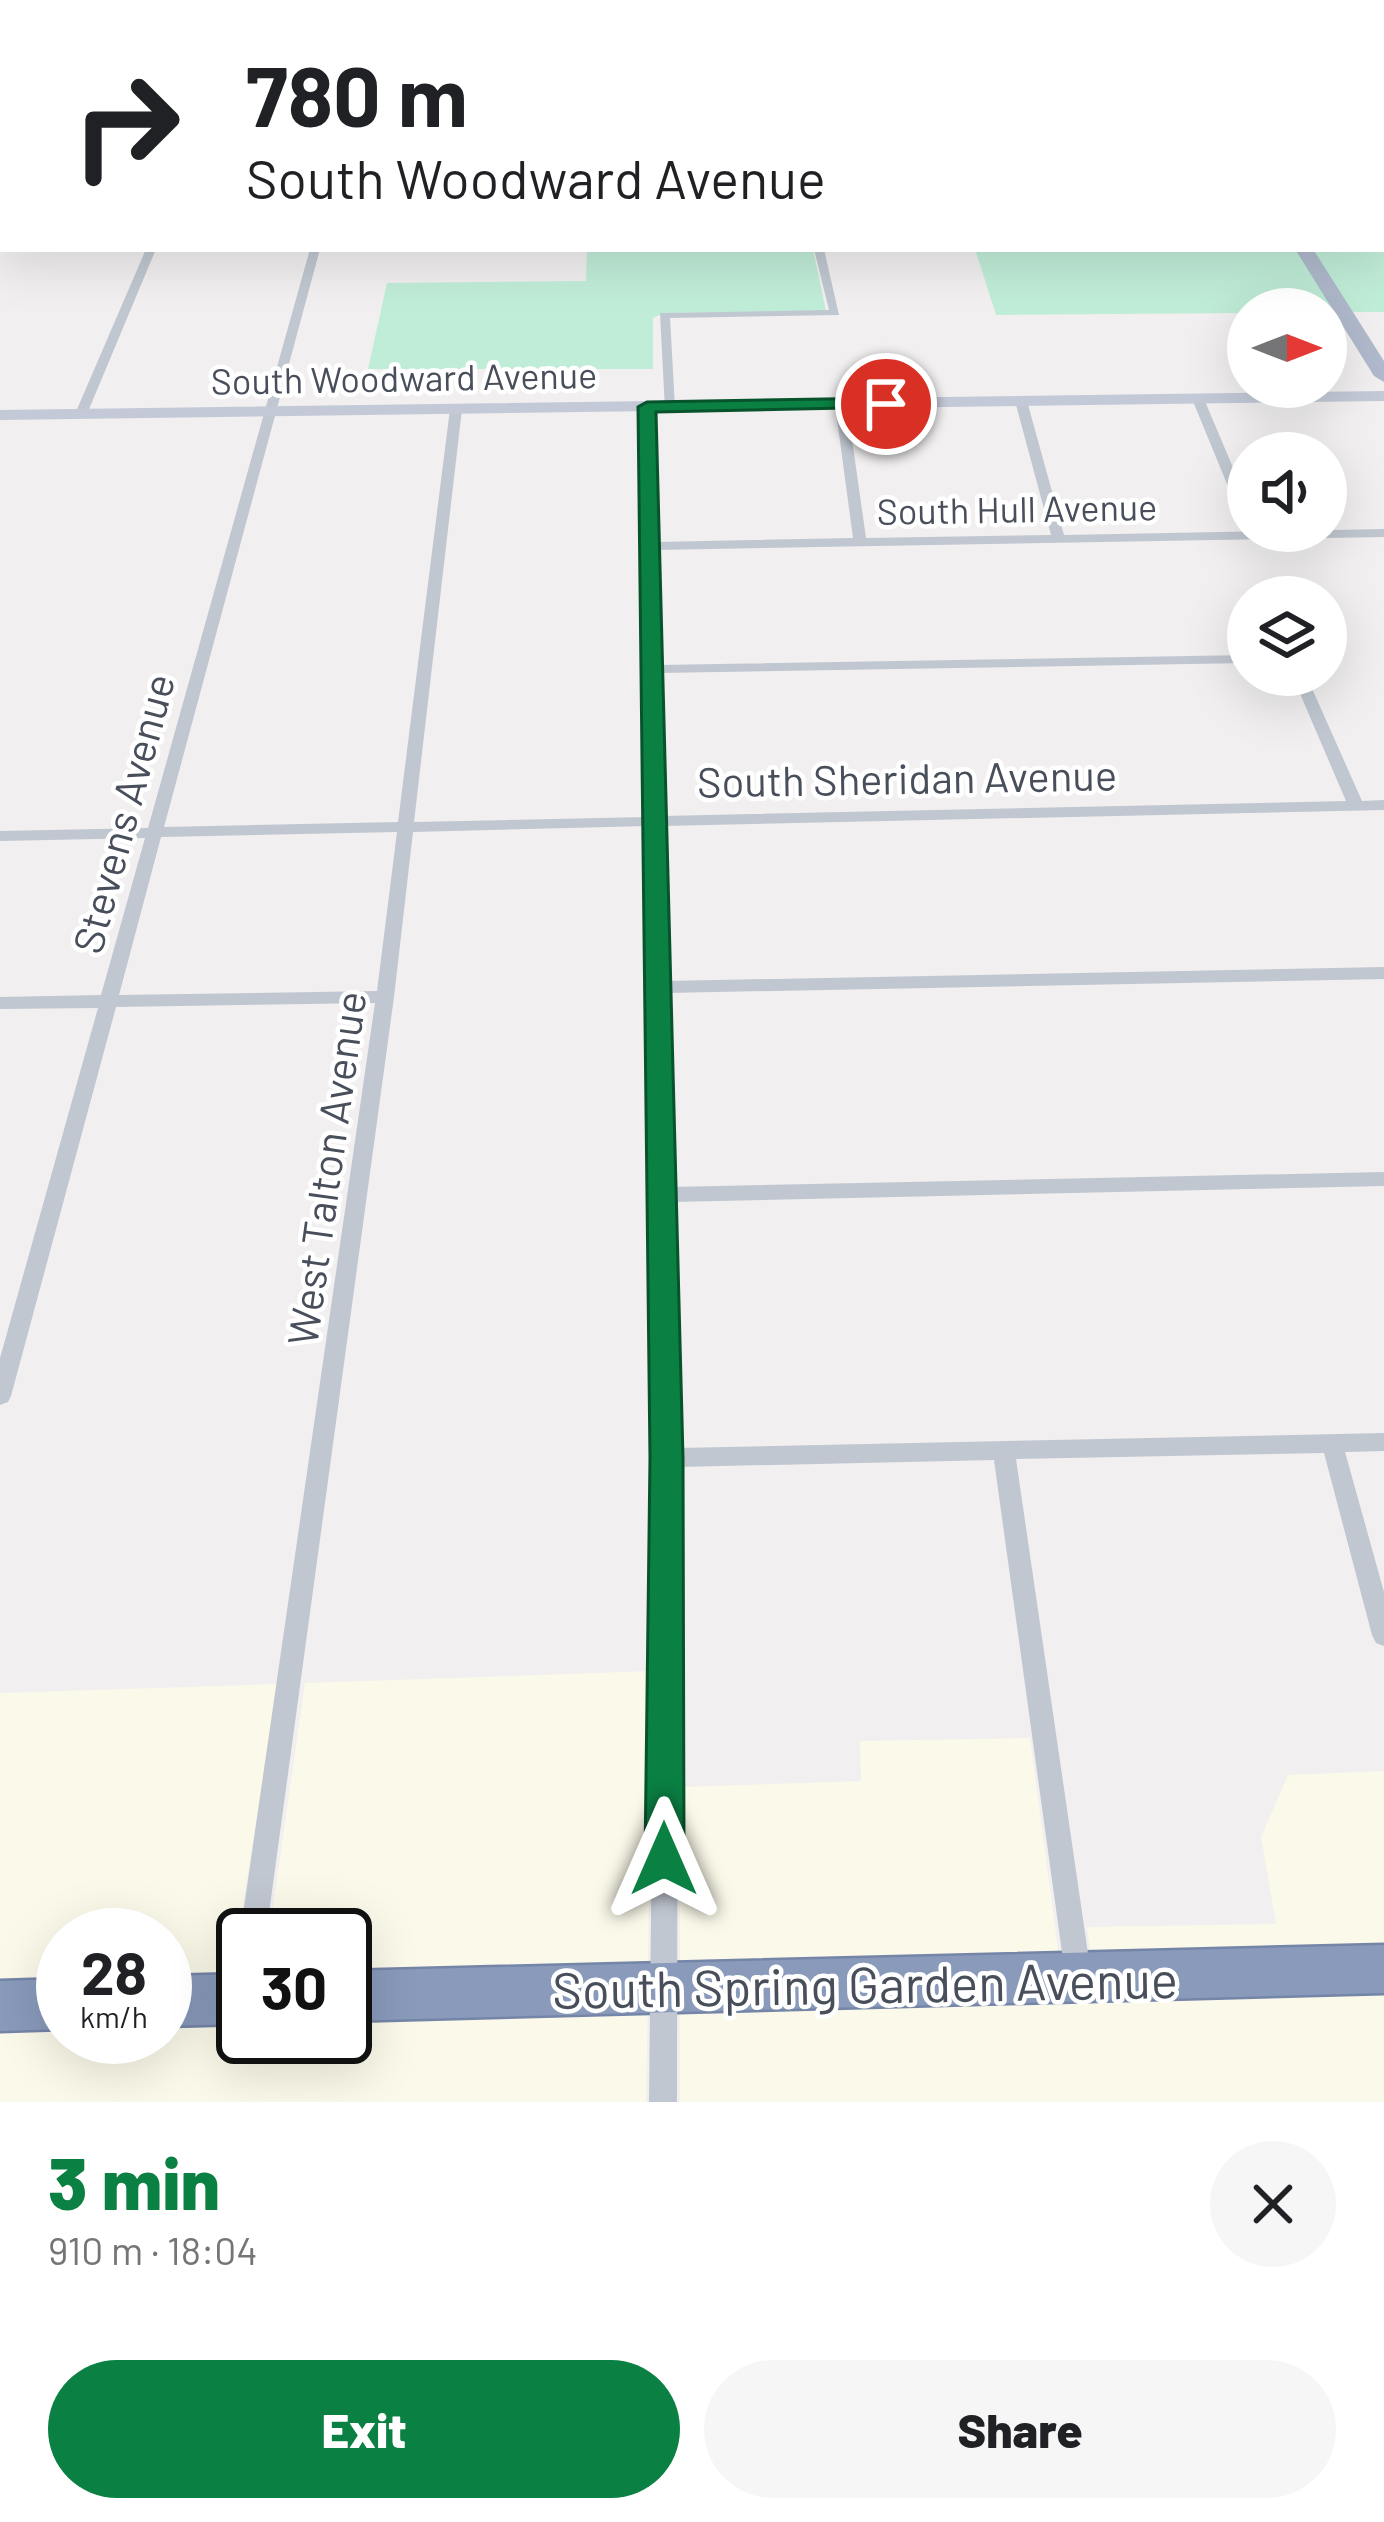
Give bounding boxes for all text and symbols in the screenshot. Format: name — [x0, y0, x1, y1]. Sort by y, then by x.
text: 780 m — [246, 43, 468, 144]
icon: right — [48, 48, 204, 204]
text: South Woodward Avenue — [246, 145, 826, 210]
north arrow — [1227, 288, 1347, 408]
map controls — [1227, 288, 1347, 696]
street label: South Woodward Avenue — [210, 352, 598, 402]
pin — [835, 353, 937, 455]
icon: arrive — [853, 371, 919, 437]
button: sound — [1227, 432, 1347, 552]
street label: South Hull Avenue — [876, 484, 1158, 532]
button: layers — [1227, 576, 1347, 696]
street label: Stevens Avenue — [61, 668, 183, 958]
street label: South Sheridan Avenue — [696, 748, 1118, 806]
street label: West Talton Avenue — [275, 988, 375, 1348]
position arrow — [601, 1796, 727, 1922]
speed limit sign: 30 — [216, 1908, 372, 2064]
text: 28 — [81, 1935, 147, 2007]
street label: South Spring Garden Avenue — [552, 1947, 1178, 2019]
text: km/h — [80, 1998, 148, 2034]
text: 3 min — [48, 2138, 220, 2224]
button: close — [1210, 2141, 1336, 2267]
text: 910 m · 18:04 — [48, 2226, 258, 2273]
button: Exit — [48, 2360, 680, 2498]
button: Share — [704, 2360, 1336, 2498]

